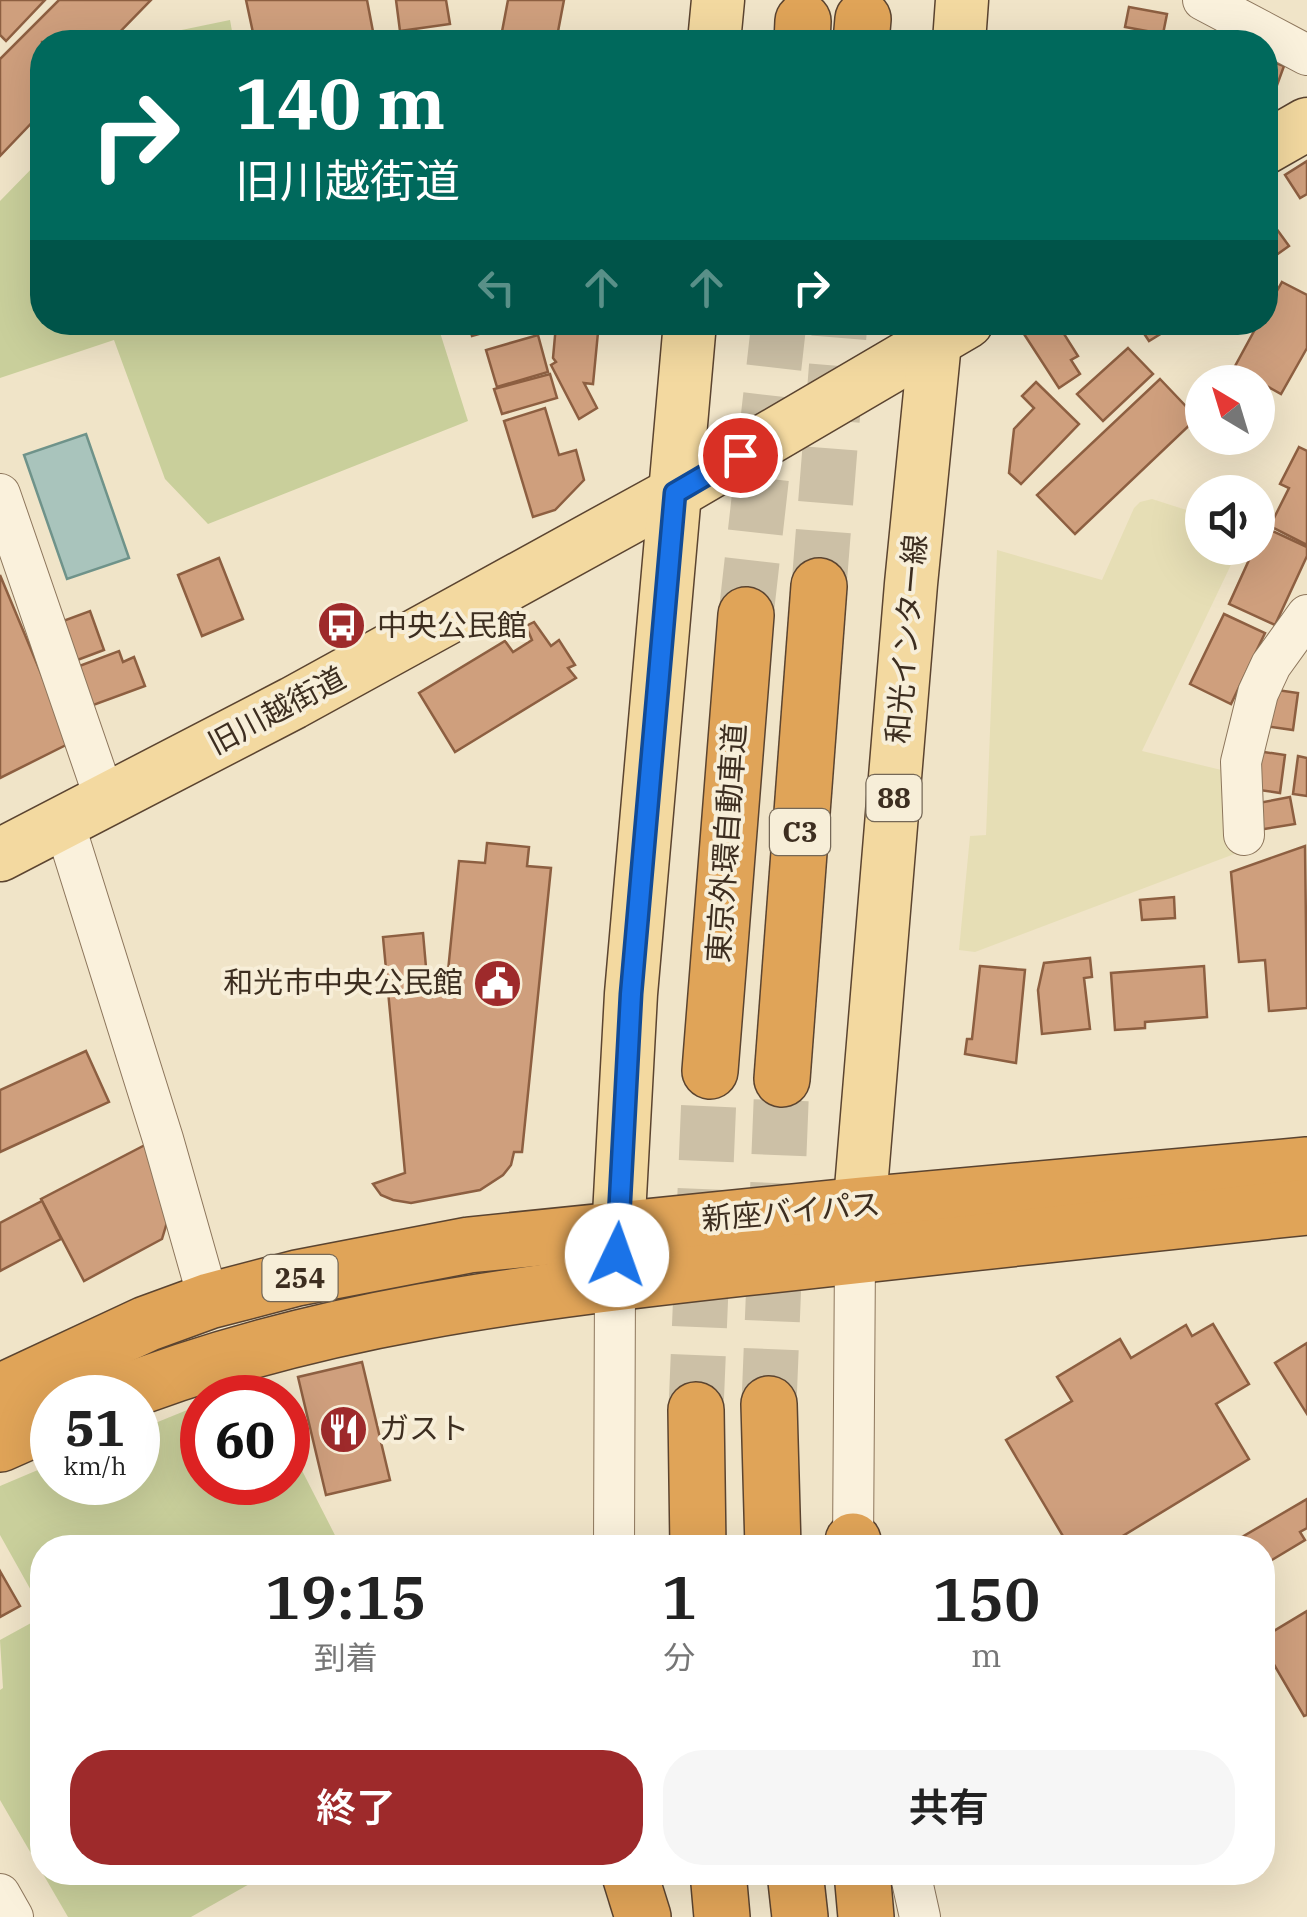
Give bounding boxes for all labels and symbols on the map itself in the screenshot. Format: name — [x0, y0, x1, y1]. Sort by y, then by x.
north arrow — [1185, 365, 1275, 455]
pin — [698, 413, 783, 498]
street label: 和光インター線 — [877, 533, 934, 745]
bus stop icon: 中央公民館 — [316, 600, 368, 652]
place label: 中央公民館 — [377, 605, 527, 644]
street label: 旧川越街道 — [201, 657, 352, 762]
street label: 東京外環自動車道 — [698, 722, 753, 964]
road number: 88 — [866, 775, 922, 821]
road number: C3 — [770, 809, 830, 855]
public building icon: 和光市中央公民館 — [472, 957, 524, 1009]
place label: 和光市中央公民館 — [223, 962, 463, 1001]
street label: 新座バイパス — [700, 1183, 882, 1238]
position arrow — [565, 1203, 669, 1307]
road number: 254 — [262, 1255, 338, 1301]
speed limit sign: 60 — [180, 1375, 310, 1505]
restaurant icon: ガスト — [318, 1403, 370, 1455]
place label: ガスト — [379, 1408, 469, 1447]

